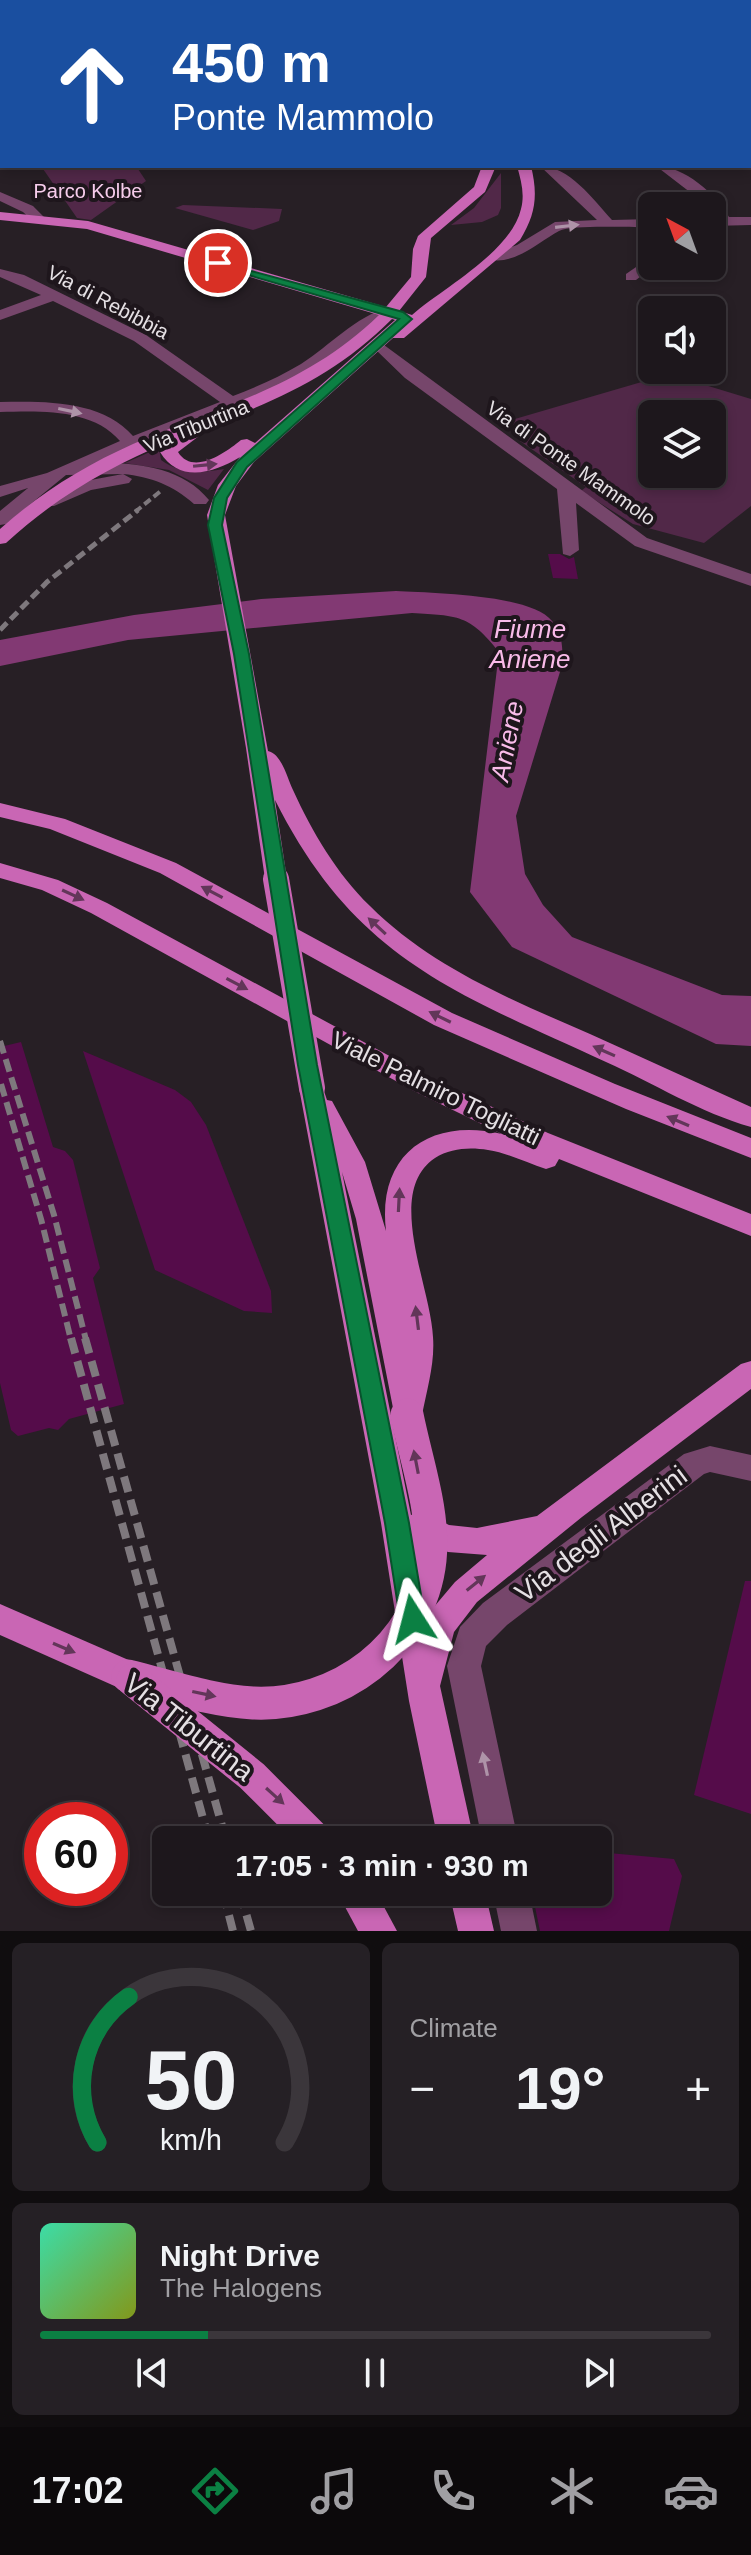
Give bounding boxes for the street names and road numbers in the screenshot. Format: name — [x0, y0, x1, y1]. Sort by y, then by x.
street label: Via di Rebibbia — [44, 261, 173, 344]
street label: Via Tiburtina — [141, 395, 252, 457]
street label: Via di Ponte Mammolo — [482, 396, 660, 530]
street label: Viale Palmiro Togliatti — [327, 1026, 545, 1150]
street label: Via degli Alberini — [509, 1459, 693, 1609]
street label: Via Tiburtina — [118, 1667, 260, 1787]

